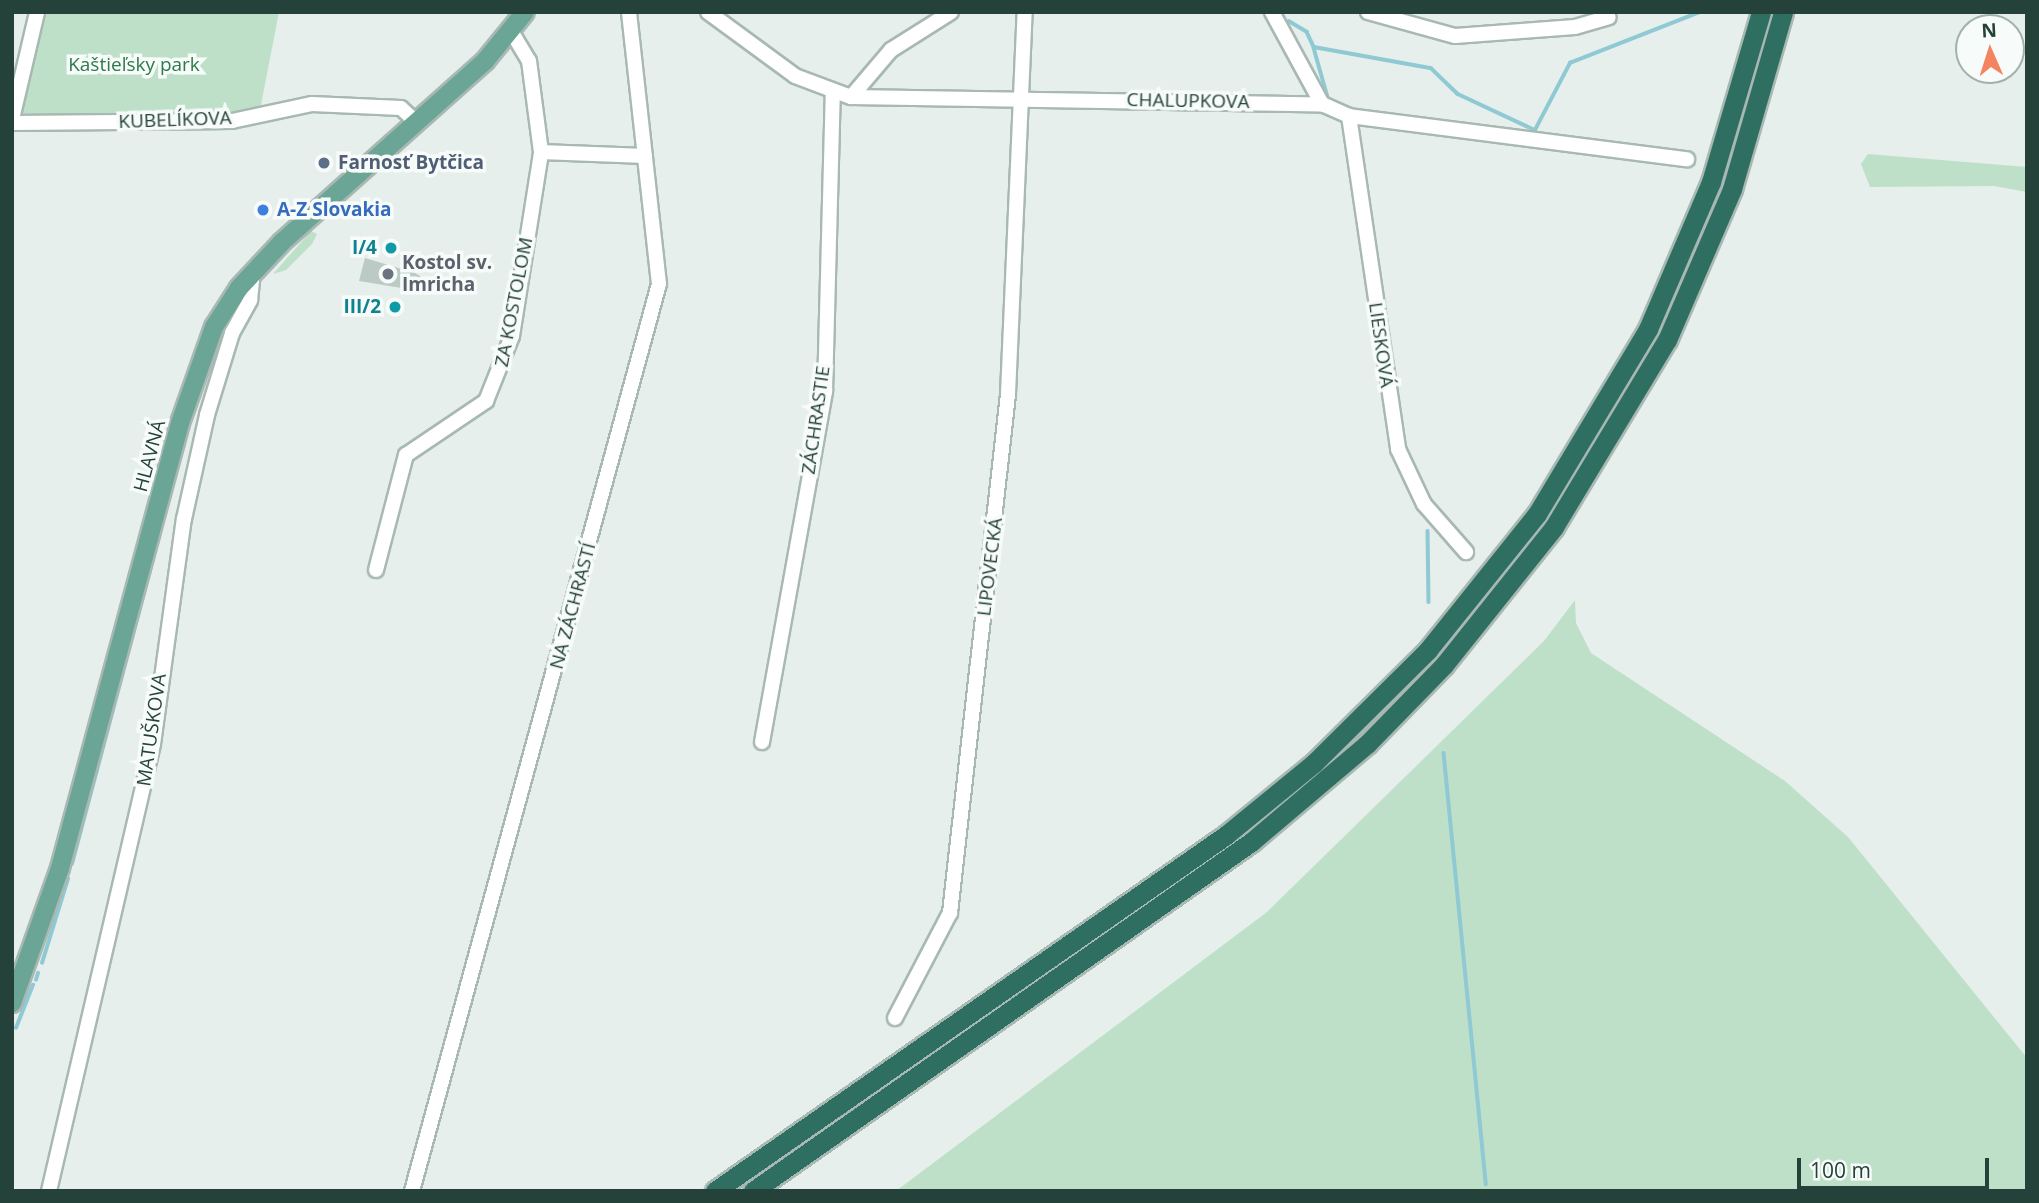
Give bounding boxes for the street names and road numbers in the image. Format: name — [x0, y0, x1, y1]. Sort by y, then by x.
street label: CHALUPKOVA — [1126, 89, 1250, 113]
street label: KUBELÍKOVA — [118, 107, 232, 133]
street label: ZA KOSTOLOM — [490, 235, 538, 369]
street label: LIESKOVÁ — [1364, 301, 1398, 389]
street label: ZÁCHRASTIE — [797, 364, 835, 476]
street label: HLAVNÁ — [129, 418, 171, 494]
street label: LIPOVECKÁ — [973, 517, 1007, 617]
street label: NA ZÁCHRASTÍ — [545, 540, 601, 672]
street label: MATUŠKOVA — [133, 672, 171, 788]

